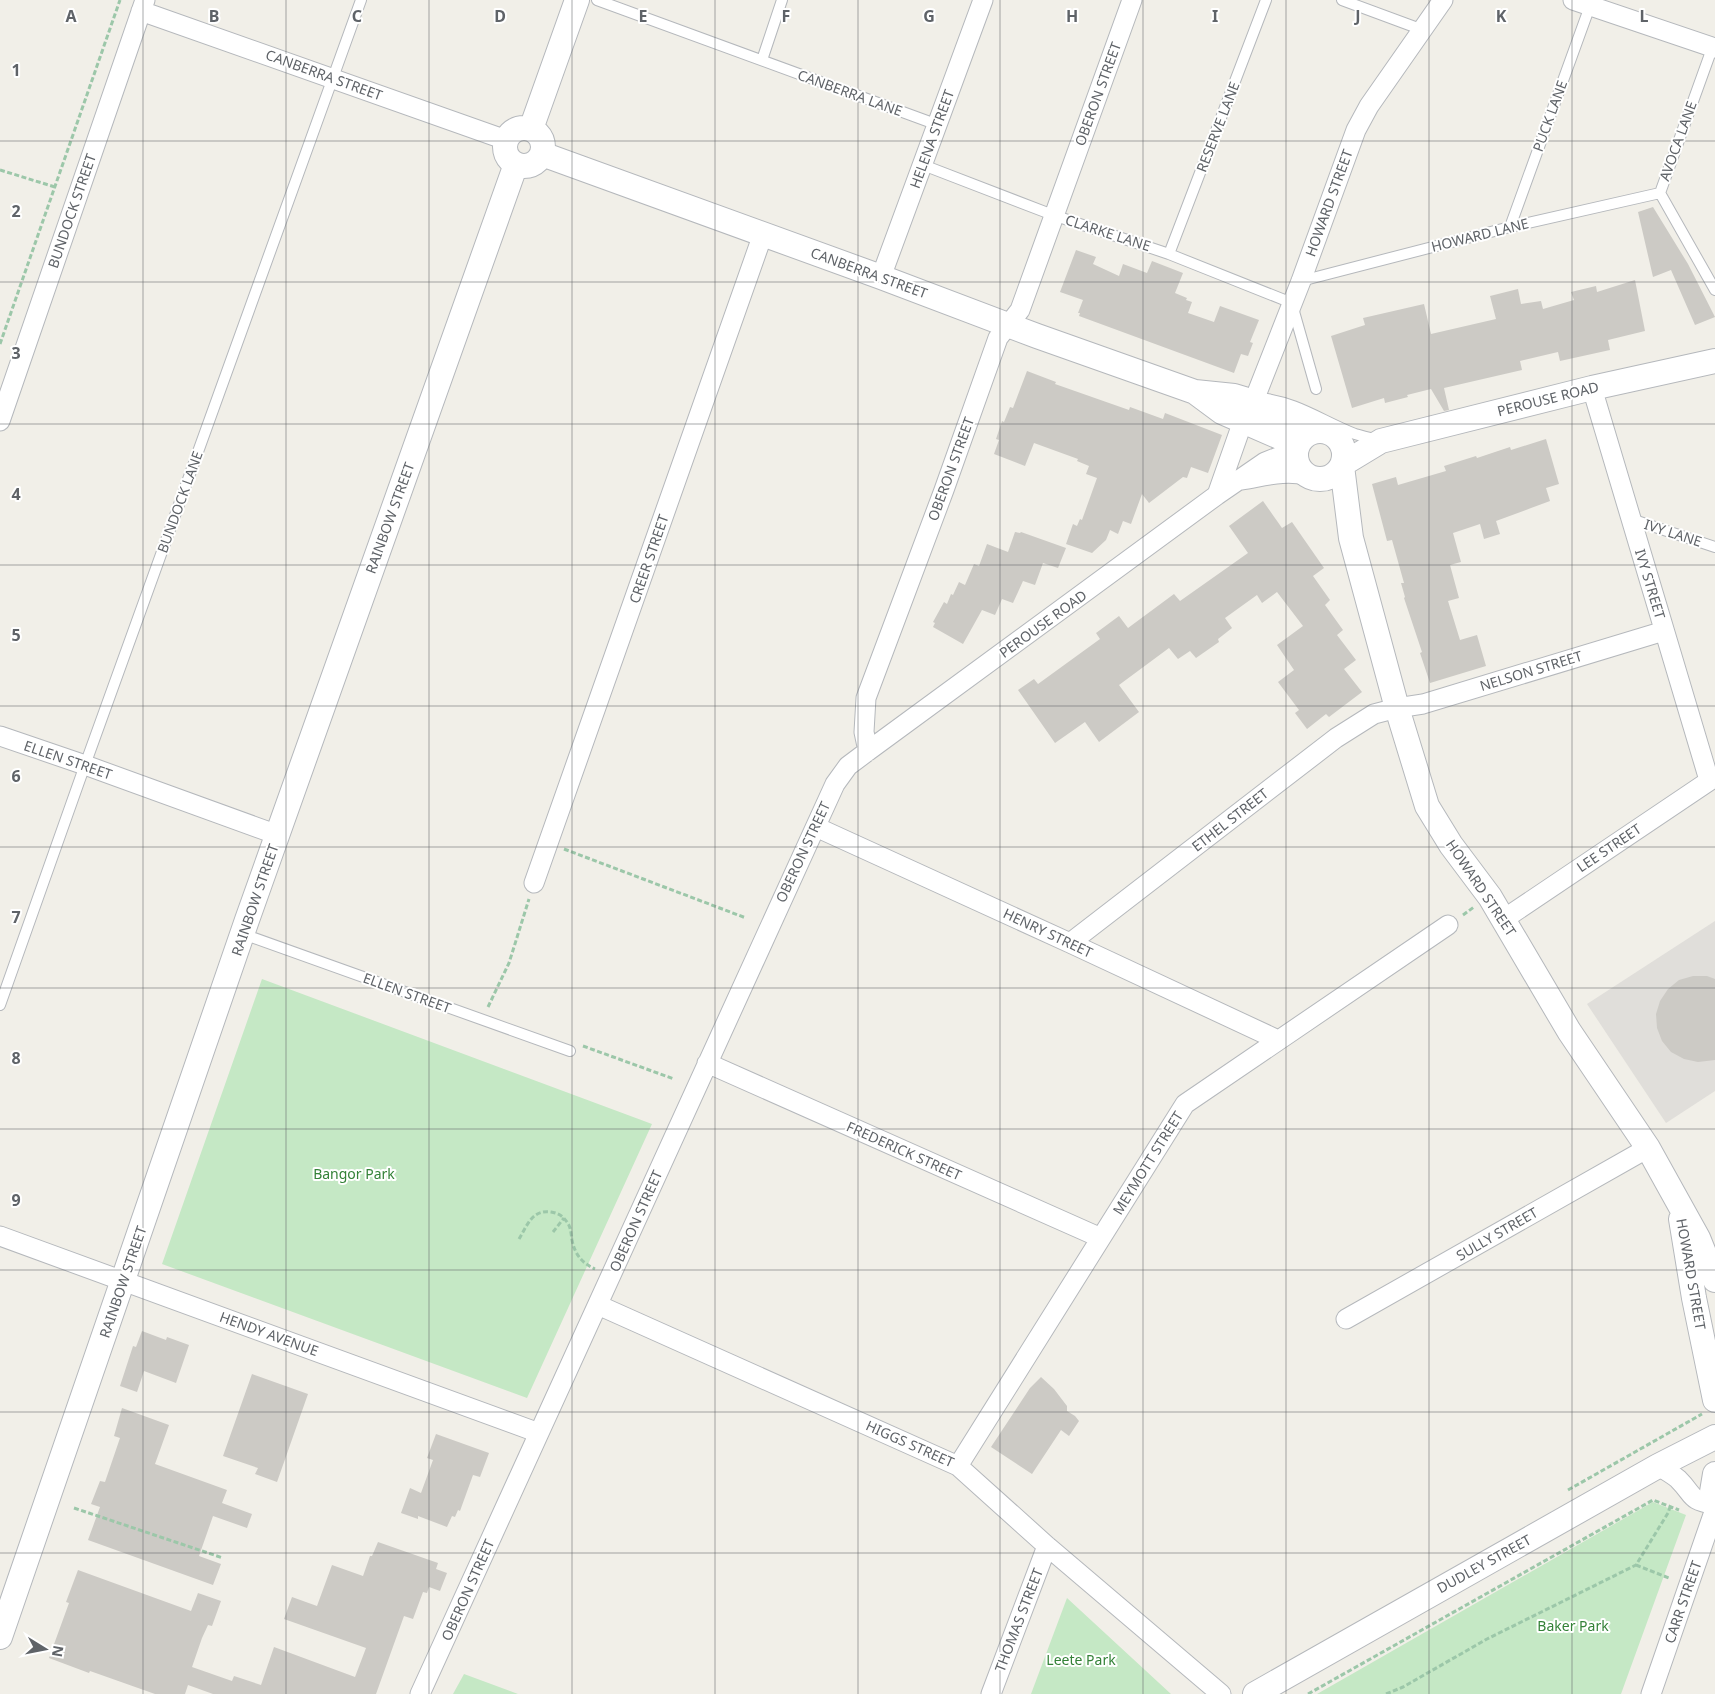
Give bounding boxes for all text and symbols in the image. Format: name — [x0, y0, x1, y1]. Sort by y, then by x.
text: A — [65, 5, 77, 27]
text: B — [209, 5, 219, 27]
text: C — [352, 5, 362, 27]
text: D — [494, 5, 506, 27]
text: E — [639, 5, 648, 27]
text: F — [782, 5, 790, 27]
text: G — [923, 5, 935, 27]
text: H — [1066, 5, 1078, 27]
text: I — [1212, 5, 1218, 27]
text: J — [1353, 5, 1361, 27]
text: K — [1496, 5, 1507, 27]
text: L — [1640, 5, 1649, 27]
street label: OBERON STREET — [1070, 39, 1125, 148]
street label: CANBERRA STREET — [263, 45, 385, 105]
text: 1 — [11, 59, 21, 81]
street label: CANBERRA LANE — [795, 65, 905, 120]
street label: PUCK LANE — [1528, 78, 1571, 154]
street label: RESERVE LANE — [1192, 79, 1243, 175]
street label: HELENA STREET — [905, 87, 958, 191]
street label: AVOCA LANE — [1654, 98, 1701, 183]
street label: HOWARD STREET — [1300, 146, 1357, 259]
street label: BUNDOCK STREET — [43, 151, 100, 271]
text: 2 — [11, 200, 21, 222]
street label: CLARKE LANE — [1063, 210, 1153, 255]
street label: HOWARD LANE — [1429, 213, 1531, 256]
street label: CANBERRA STREET — [808, 243, 930, 303]
text: 3 — [11, 342, 21, 364]
street label: PEROUSE ROAD — [1495, 377, 1601, 420]
street label: OBERON STREET — [923, 414, 978, 523]
street label: BUNDOCK LANE — [152, 448, 207, 555]
street label: RAINBOW STREET — [361, 459, 419, 576]
text: 4 — [11, 483, 21, 505]
street label: CREER STREET — [624, 512, 673, 606]
street label: IVY LANE — [1642, 514, 1704, 551]
street label: IVY STREET — [1631, 547, 1670, 621]
street label: PEROUSE ROAD — [995, 585, 1090, 662]
text: 5 — [11, 624, 21, 646]
street label: NELSON STREET — [1477, 646, 1585, 695]
street label: ELLEN STREET — [22, 736, 115, 784]
text: 6 — [11, 765, 21, 787]
street label: ETHEL STREET — [1188, 784, 1272, 855]
street label: OBERON STREET — [771, 798, 834, 905]
street label: LEE STREET — [1573, 819, 1645, 876]
street label: HOWARD STREET — [1442, 836, 1521, 940]
street label: RAINBOW STREET — [226, 841, 283, 958]
street label: HENRY STREET — [1000, 904, 1096, 962]
text: 7 — [11, 906, 21, 928]
street label: ELLEN STREET — [361, 968, 454, 1017]
text: 8 — [11, 1047, 21, 1069]
street label: MEYMOTT STREET — [1108, 1107, 1187, 1218]
street label: FREDERICK STREET — [844, 1117, 965, 1185]
park label: Bangor Park — [313, 1164, 395, 1183]
street label: OBERON STREET — [605, 1167, 667, 1275]
text: 9 — [11, 1189, 21, 1211]
street label: SULLY STREET — [1452, 1202, 1541, 1265]
street label: HOWARD STREET — [1672, 1217, 1711, 1331]
street label: RAINBOW STREET — [94, 1223, 151, 1340]
street label: HENDY AVENUE — [217, 1307, 321, 1360]
street label: HIGGS STREET — [863, 1416, 957, 1471]
street label: DUDLEY STREET — [1433, 1530, 1534, 1597]
street label: OBERON STREET — [437, 1536, 499, 1644]
street label: CARR STREET — [1659, 1558, 1706, 1646]
street label: THOMAS STREET — [990, 1565, 1047, 1674]
park label: Baker Park — [1537, 1616, 1609, 1635]
north arrow — [20, 1624, 70, 1674]
text: N — [48, 1644, 69, 1659]
park label: Leete Park — [1046, 1650, 1116, 1669]

